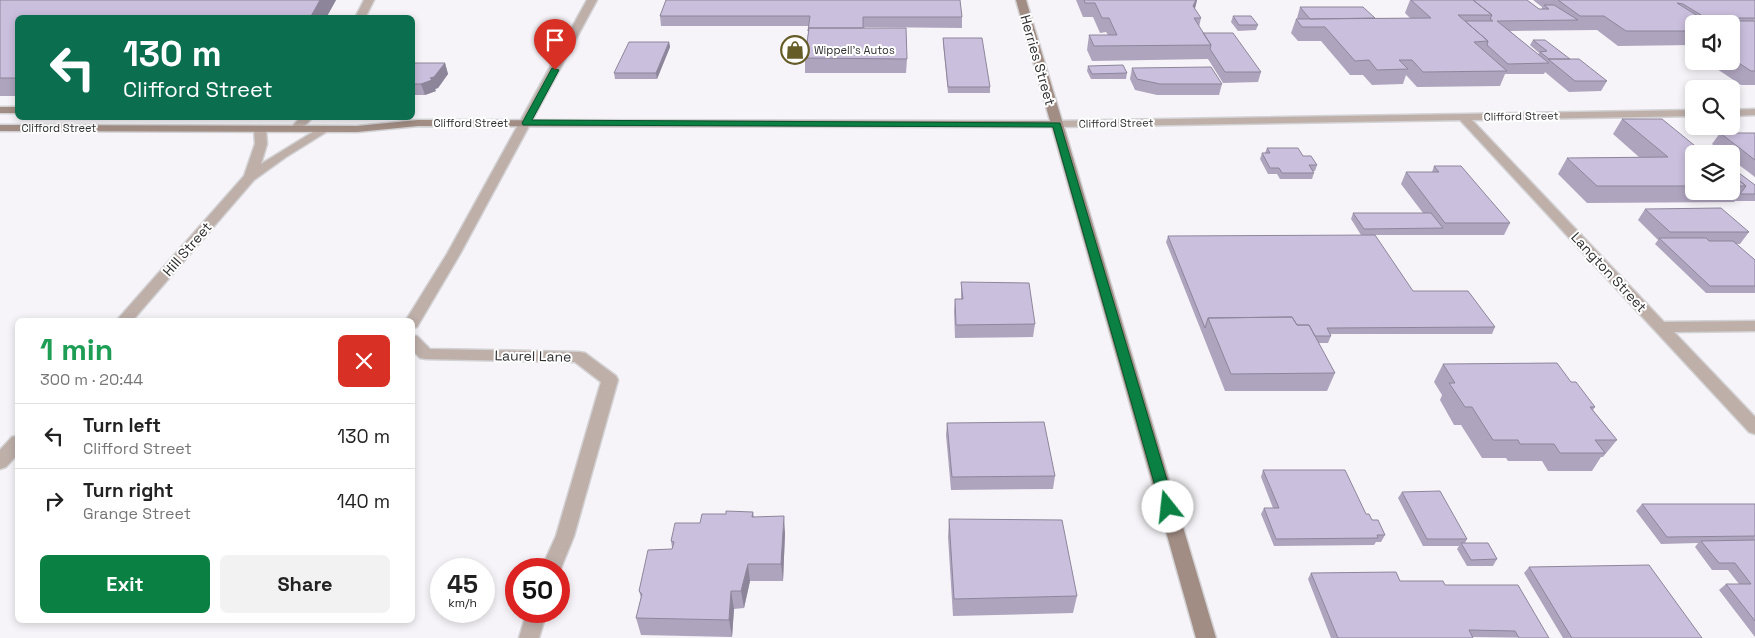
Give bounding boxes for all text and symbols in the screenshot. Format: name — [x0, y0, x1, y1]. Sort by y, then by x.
street label: Herries Street — [1016, 13, 1060, 107]
map controls — [1685, 15, 1740, 200]
button: sound — [1685, 15, 1740, 70]
pin — [534, 19, 576, 70]
icon: arrive — [541, 26, 569, 54]
text: 130 m — [123, 32, 222, 76]
icon: left — [40, 35, 105, 100]
shop icon: Wippell's Autos — [780, 35, 810, 65]
place label: Wippell's Autos — [814, 43, 895, 57]
text: Clifford Street — [123, 75, 273, 103]
button: search — [1685, 80, 1740, 135]
street label: Clifford Street — [1483, 108, 1559, 124]
street label: Clifford Street — [1078, 115, 1154, 131]
street label: Clifford Street — [434, 116, 508, 130]
street label: Clifford Street — [22, 121, 96, 135]
button: layers — [1685, 145, 1740, 200]
street label: Hill Street — [159, 218, 215, 280]
street label: Langton Street — [1567, 228, 1651, 316]
text: 1 min — [40, 330, 113, 369]
button: close — [338, 335, 390, 387]
street label: Laurel Lane — [494, 346, 572, 366]
text: 300 m · 20:44 — [40, 369, 143, 390]
text: Turn left — [83, 413, 161, 438]
icon: left — [40, 422, 68, 450]
text: 130 m — [337, 424, 390, 449]
text: Clifford Street — [83, 438, 192, 459]
text: Turn right — [83, 478, 173, 503]
position arrow — [1141, 480, 1193, 532]
icon: right — [40, 487, 68, 515]
text: 140 m — [337, 489, 390, 514]
text: Grange Street — [83, 503, 191, 524]
button: Exit — [40, 555, 210, 613]
button: Share — [220, 555, 390, 613]
speed limit sign: 50 — [505, 558, 570, 623]
text: 45 — [447, 568, 478, 600]
text: km/h — [448, 595, 477, 611]

